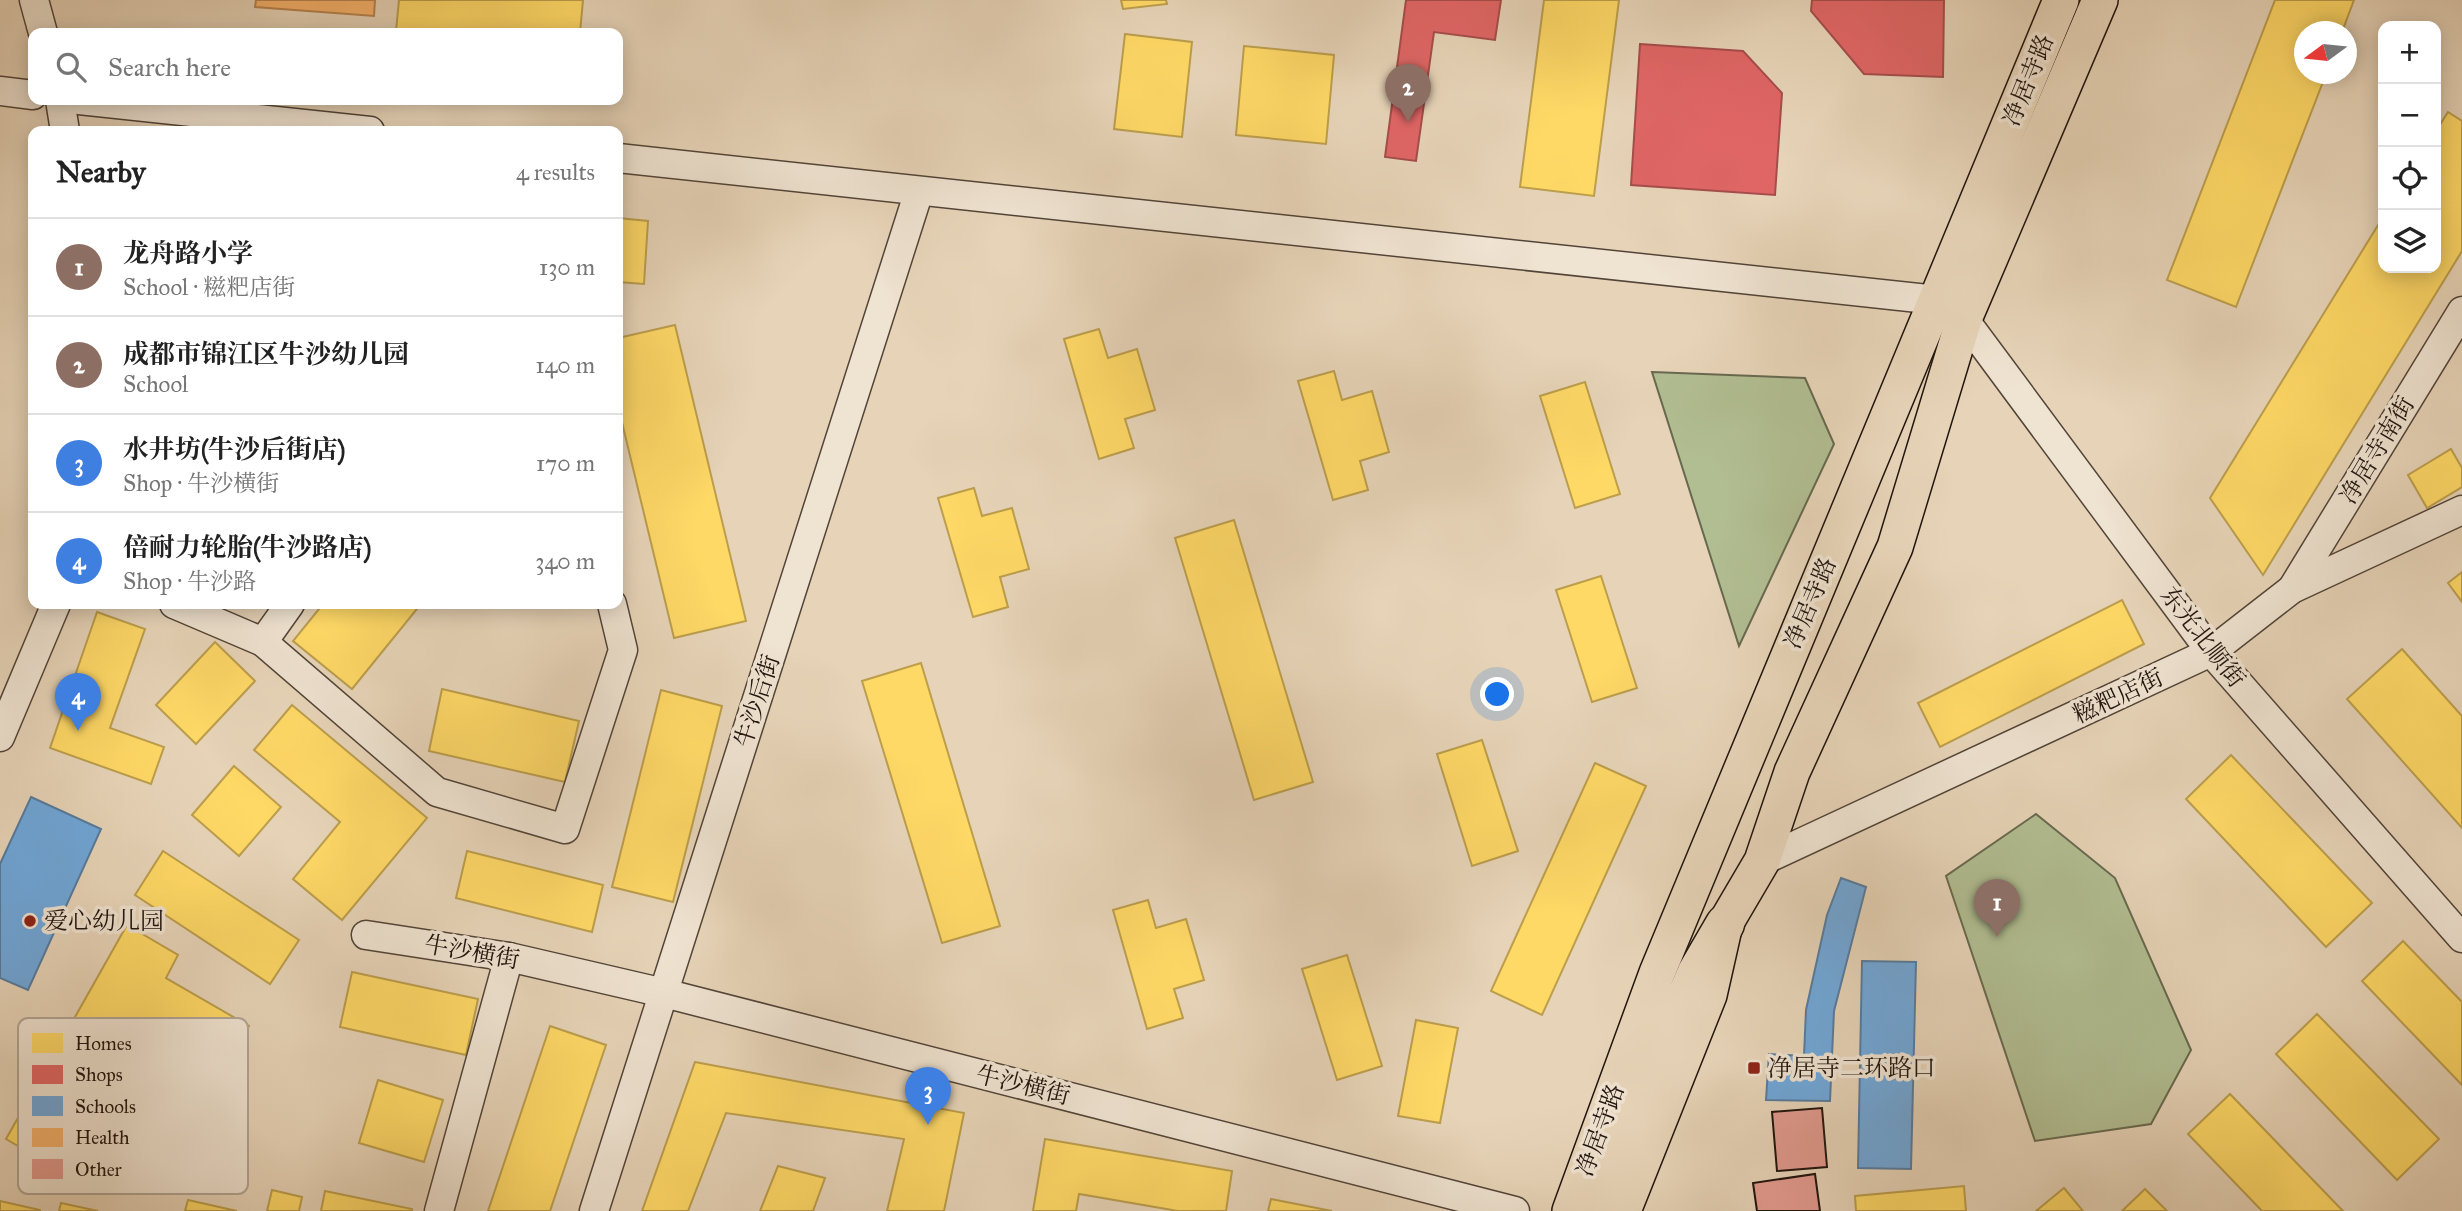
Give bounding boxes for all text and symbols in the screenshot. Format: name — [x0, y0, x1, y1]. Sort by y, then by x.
north arrow — [2294, 21, 2357, 84]
map controls — [2378, 21, 2441, 273]
button: + — [2378, 21, 2441, 84]
search box — [28, 28, 623, 105]
street label: 净居寺路 — [1996, 30, 2060, 130]
icon: search — [52, 48, 90, 86]
text: Search here — [108, 51, 231, 83]
pin: 2 — [1385, 64, 1431, 122]
button: − — [2378, 84, 2441, 147]
button: locate — [2378, 147, 2441, 210]
text: Nearby — [56, 154, 146, 190]
text: 4 results — [516, 158, 595, 186]
button: layers — [2378, 210, 2441, 273]
text: 龙舟路小学 — [123, 237, 253, 269]
text: 1 — [74, 253, 84, 281]
text: 130 m — [539, 253, 595, 281]
text: School · 糍粑店街 — [123, 273, 295, 301]
text: 成都市锦江区牛沙幼儿园 — [123, 338, 409, 370]
text: 2 — [73, 351, 85, 379]
text: 140 m — [535, 351, 595, 379]
text: School — [123, 370, 188, 398]
street label: 净居寺南街 — [2333, 391, 2421, 509]
text: 水井坊(牛沙后街店) — [123, 433, 346, 465]
text: 3 — [74, 449, 84, 477]
text: 170 m — [536, 449, 595, 477]
text: Shop · 牛沙横街 — [123, 469, 279, 497]
text: 倍耐力轮胎(牛沙路店) — [123, 531, 372, 563]
text: 4 — [73, 547, 85, 575]
text: 340 m — [535, 547, 595, 575]
street label: 净居寺路 — [1777, 553, 1843, 653]
text: Shop · 牛沙路 — [123, 567, 256, 595]
street label: 东光北顺街 — [2154, 580, 2252, 694]
street label: 牛沙后街 — [728, 651, 786, 751]
street label: 糍粑店街 — [2068, 662, 2168, 730]
pin: 4 — [55, 673, 101, 731]
your location — [1480, 677, 1514, 711]
pin: 1 — [1974, 879, 2020, 937]
place label: 爱心幼儿园 — [44, 906, 164, 936]
marker: 爱心幼儿园 — [22, 913, 38, 929]
street label: 牛沙横街 — [422, 929, 522, 975]
legend — [18, 1018, 248, 1194]
text: Homes — [75, 1032, 132, 1055]
place label: 净居寺二环路口 — [1768, 1053, 1936, 1083]
street label: 牛沙横街 — [973, 1059, 1073, 1111]
marker: 净居寺二环路口 — [1746, 1060, 1762, 1076]
text: Shops — [75, 1063, 123, 1086]
pin: 3 — [905, 1067, 951, 1125]
street label: 净居寺路 — [1569, 1080, 1631, 1180]
text: Schools — [75, 1095, 136, 1118]
text: Health — [75, 1126, 130, 1149]
text: Other — [75, 1158, 123, 1181]

